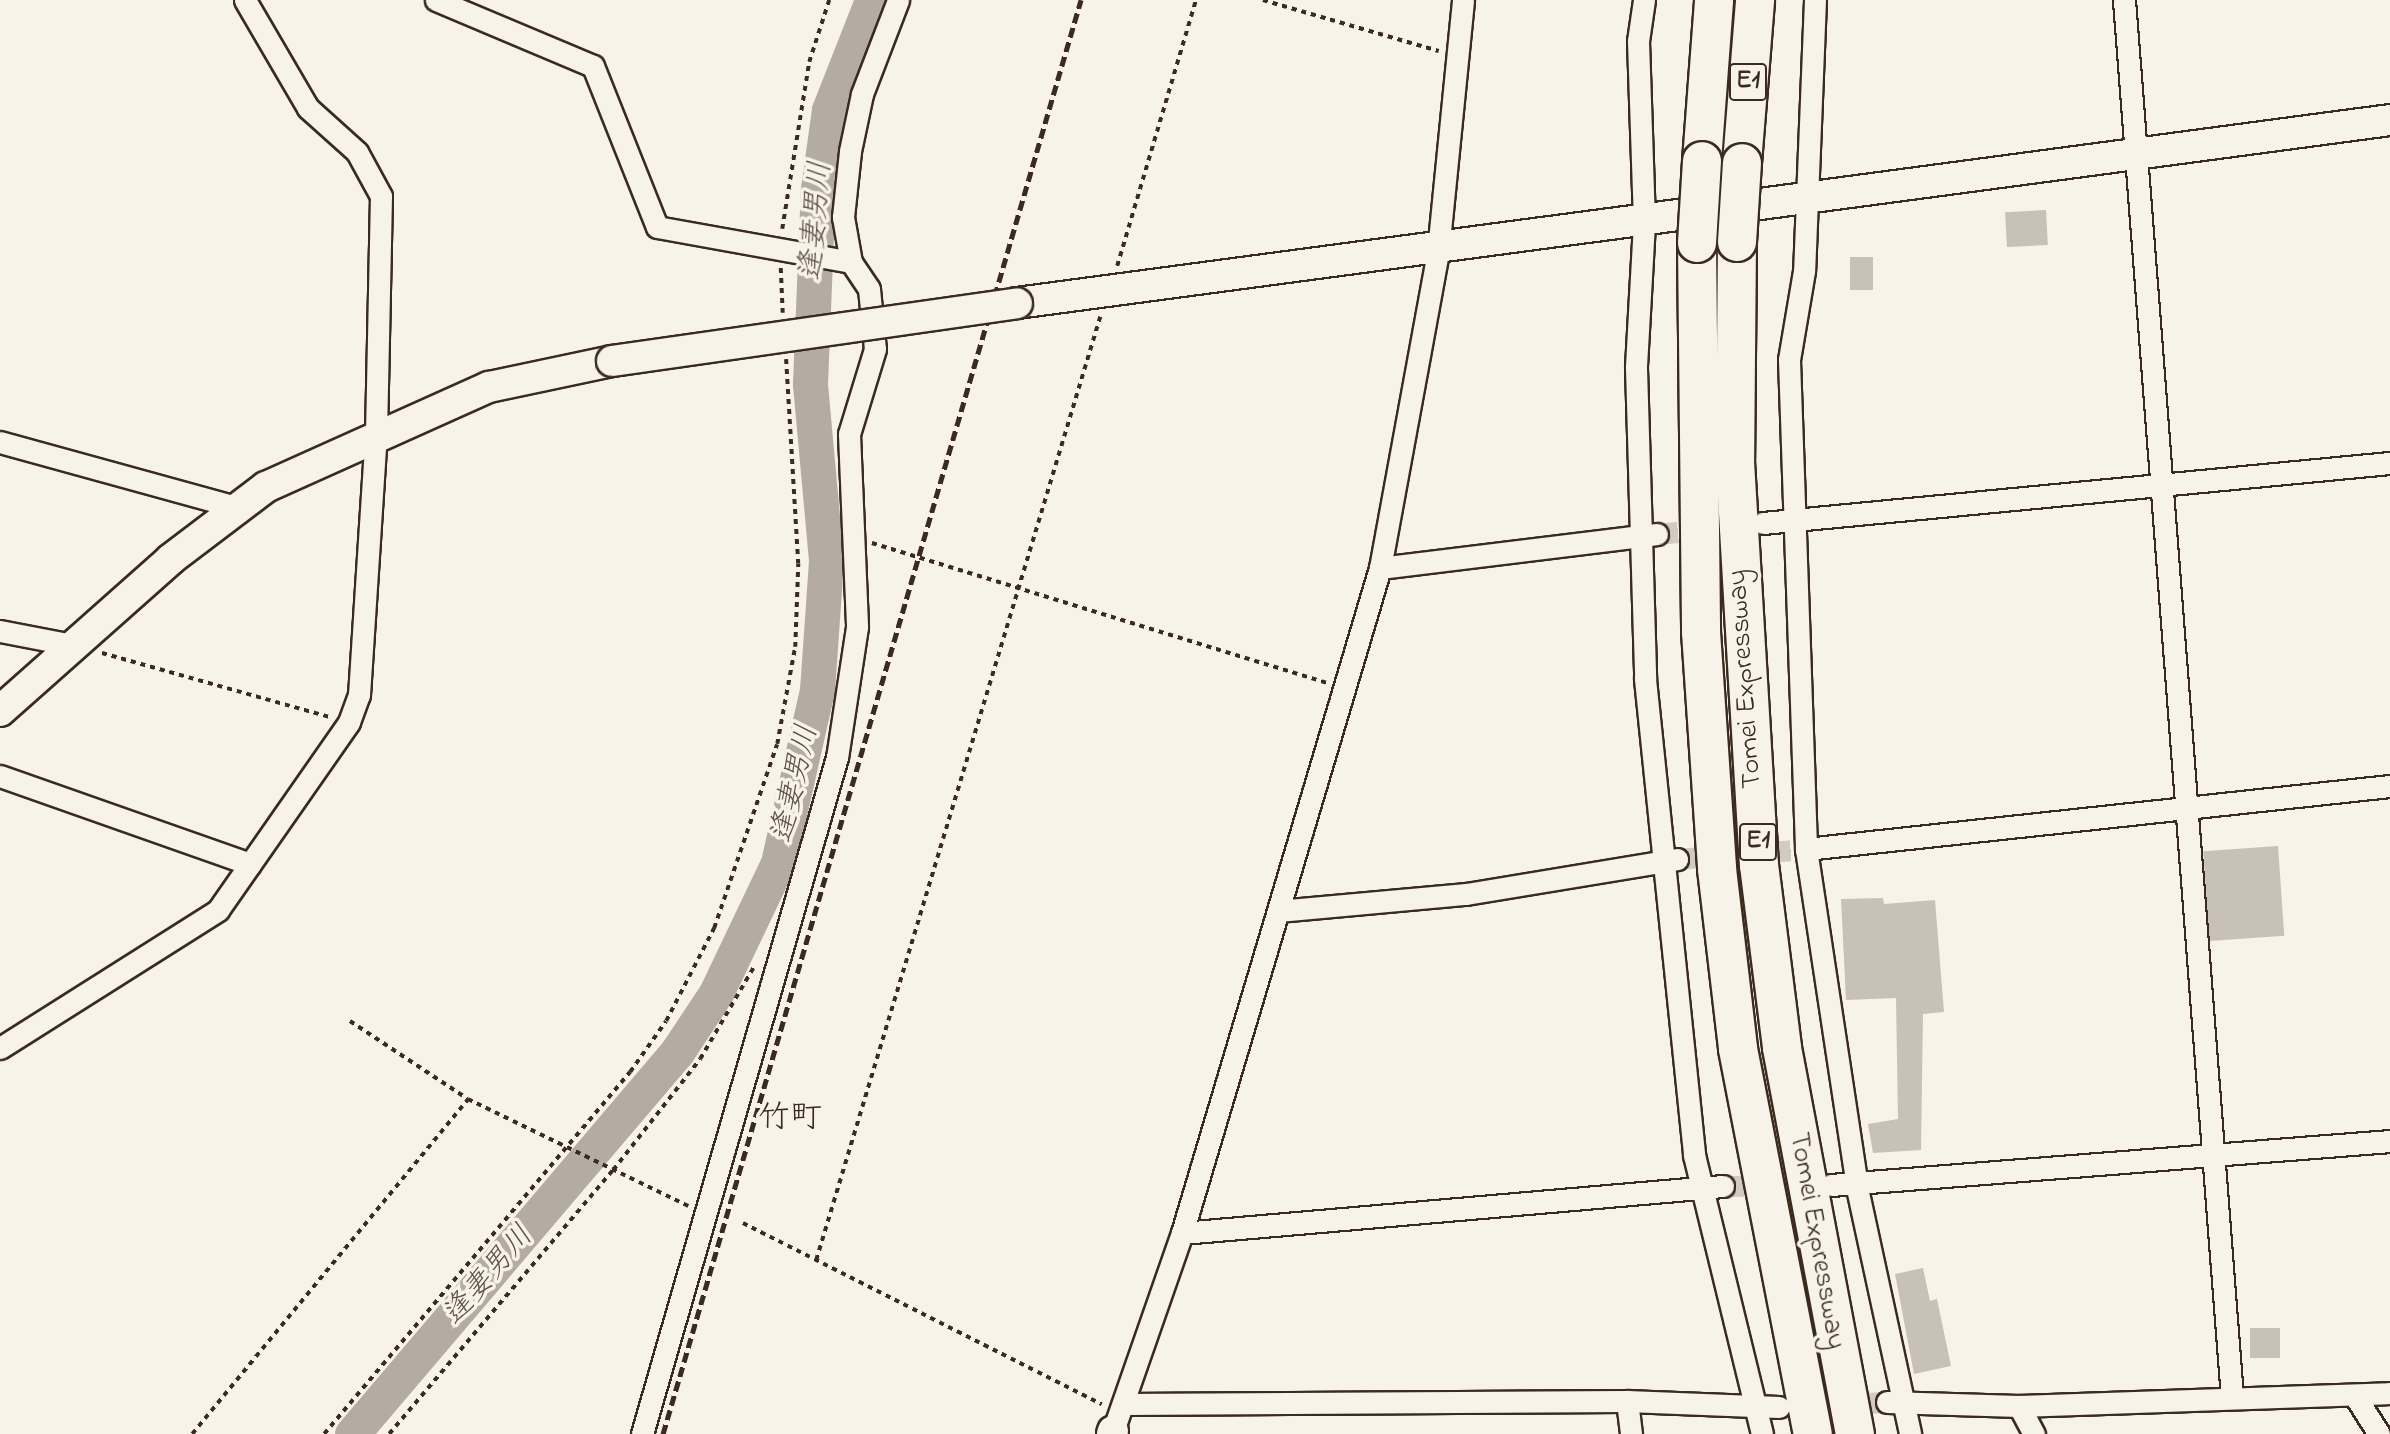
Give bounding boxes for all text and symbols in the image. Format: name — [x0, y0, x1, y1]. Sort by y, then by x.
road number: E1 — [1729, 60, 1767, 104]
water label: 逢妻男川 — [794, 160, 840, 282]
street label: Tomei Expressway — [1722, 568, 1770, 790]
water label: 逢妻男川 — [765, 721, 827, 847]
road number: E1 — [1739, 820, 1777, 864]
district label: 竹町 — [758, 1100, 822, 1138]
street label: Tomei Expressway — [1780, 1130, 1852, 1352]
water label: 逢妻男川 — [436, 1219, 542, 1333]

